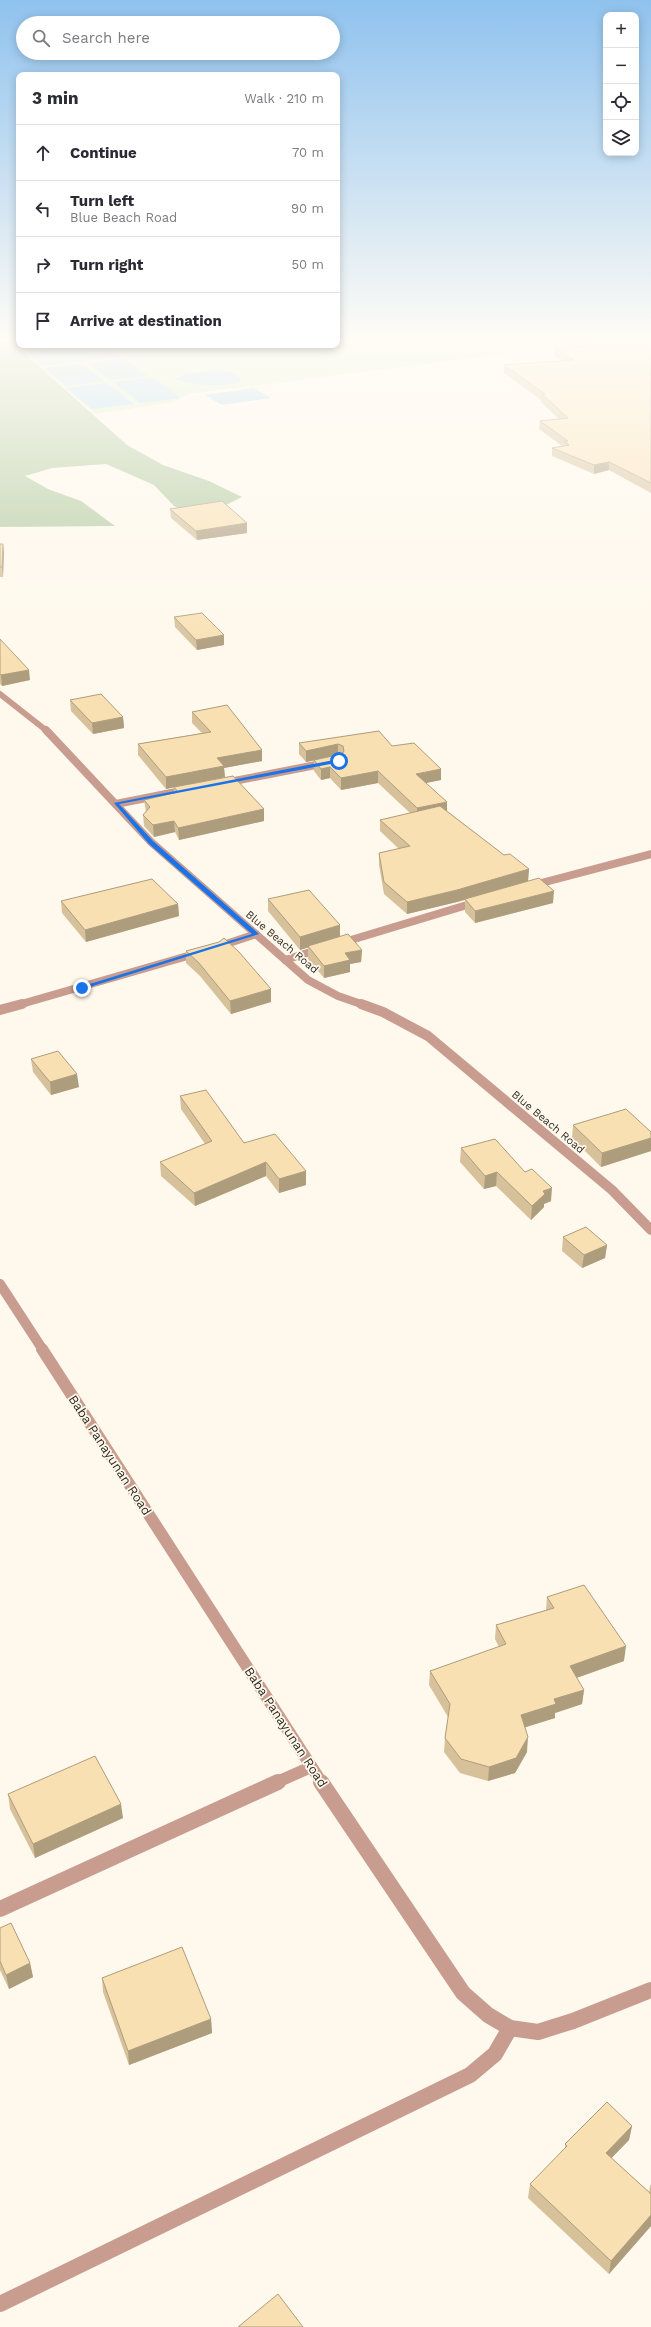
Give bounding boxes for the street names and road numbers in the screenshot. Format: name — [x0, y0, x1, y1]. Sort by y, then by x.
street label: Blue Beach Road — [243, 908, 321, 976]
street label: Blue Beach Road — [509, 1088, 587, 1156]
street label: Baba Panayunan Road — [66, 1392, 154, 1518]
street label: Baba Panayunan Road — [242, 1664, 330, 1790]

